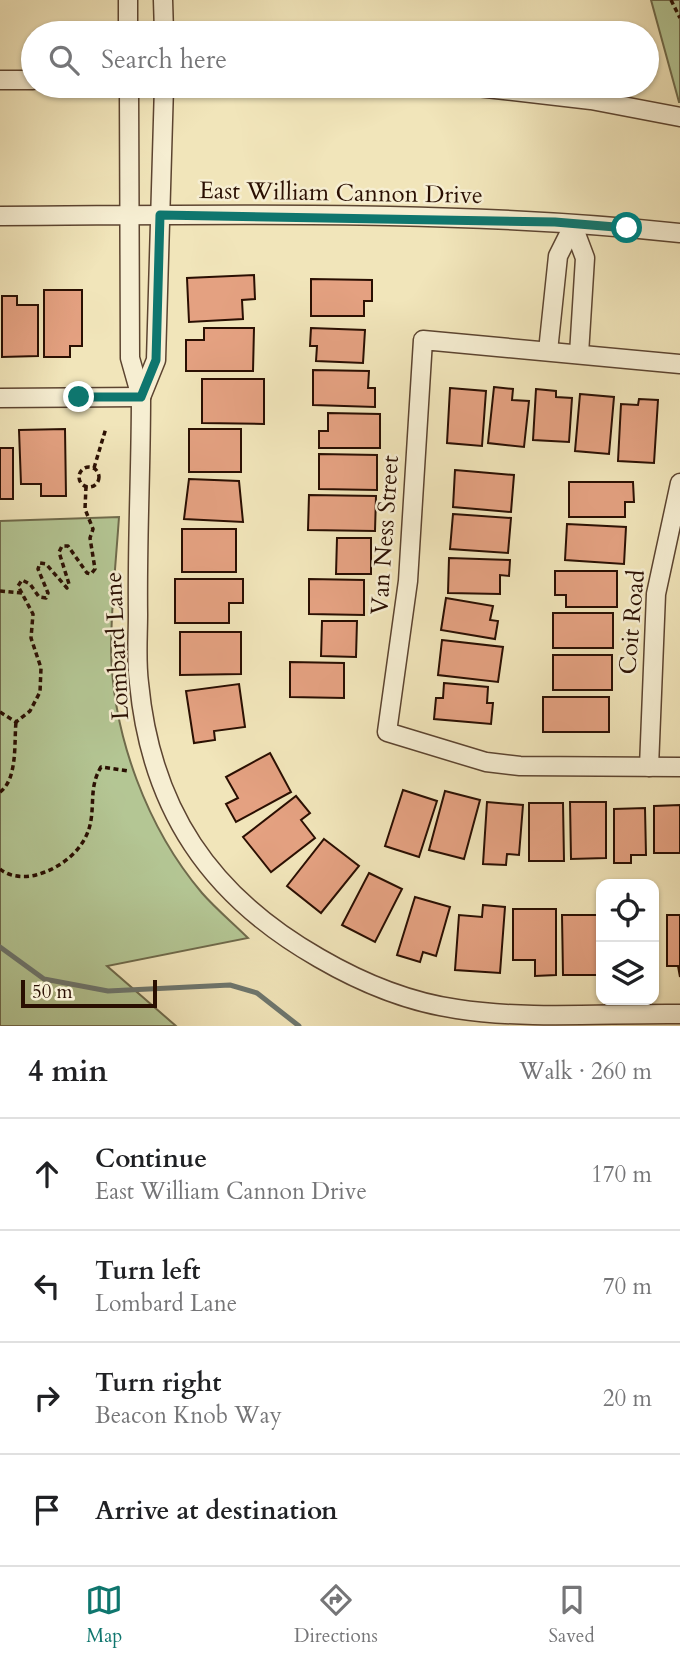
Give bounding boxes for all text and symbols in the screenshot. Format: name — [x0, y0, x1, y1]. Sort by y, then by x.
search box — [21, 21, 659, 98]
icon: search — [45, 41, 83, 79]
text: Search here — [101, 42, 227, 77]
street label: East William Cannon Drive — [199, 174, 483, 212]
route start — [611, 212, 642, 243]
route end — [63, 381, 94, 412]
street label: Van Ness Street — [363, 454, 407, 616]
street label: Coit Road — [611, 568, 653, 676]
street label: Lombard Lane — [97, 571, 137, 721]
map controls — [596, 879, 659, 1005]
button: locate — [596, 879, 659, 942]
button: layers — [596, 942, 659, 1005]
scale bar — [21, 977, 158, 1009]
text: 50 m — [32, 979, 73, 1005]
text: 4 min — [28, 1051, 108, 1092]
text: Walk · 260 m — [519, 1056, 652, 1087]
text: Continue — [95, 1141, 207, 1176]
icon: ahead — [28, 1155, 66, 1193]
text: 170 m — [591, 1159, 652, 1190]
text: East William Cannon Drive — [95, 1176, 367, 1207]
text: Turn left — [95, 1253, 200, 1288]
icon: left — [28, 1267, 66, 1305]
text: 70 m — [603, 1271, 652, 1302]
text: Lombard Lane — [95, 1288, 237, 1319]
text: Turn right — [95, 1365, 222, 1400]
icon: right — [28, 1379, 66, 1417]
text: 20 m — [603, 1383, 652, 1414]
text: Beacon Knob Way — [95, 1400, 282, 1431]
icon: arrive — [28, 1491, 66, 1529]
text: Arrive at destination — [95, 1493, 338, 1528]
tab: Map — [85, 1581, 123, 1649]
tab: Directions — [294, 1581, 378, 1649]
tab: Saved — [549, 1581, 595, 1649]

